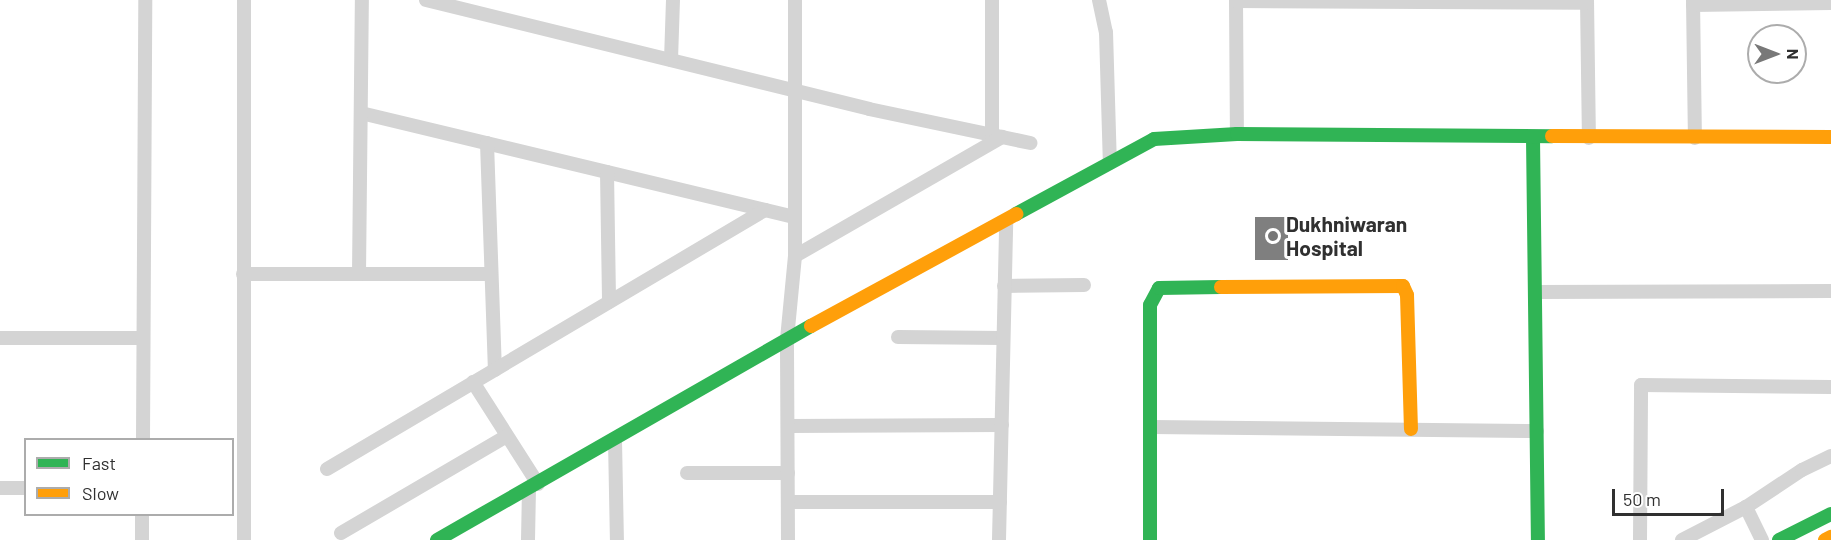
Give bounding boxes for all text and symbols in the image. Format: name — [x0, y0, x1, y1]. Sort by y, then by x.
north arrow — [1747, 24, 1807, 84]
text: N — [1784, 49, 1803, 59]
place label: Dukhniwaran Hospital — [1286, 211, 1407, 261]
marker: Dukhniwaran Hospital — [1264, 227, 1282, 245]
legend — [24, 438, 234, 516]
text: Fast — [82, 452, 116, 474]
scale bar — [1615, 477, 1728, 515]
text: Slow — [82, 482, 119, 504]
text: 50 m — [1623, 488, 1661, 510]

